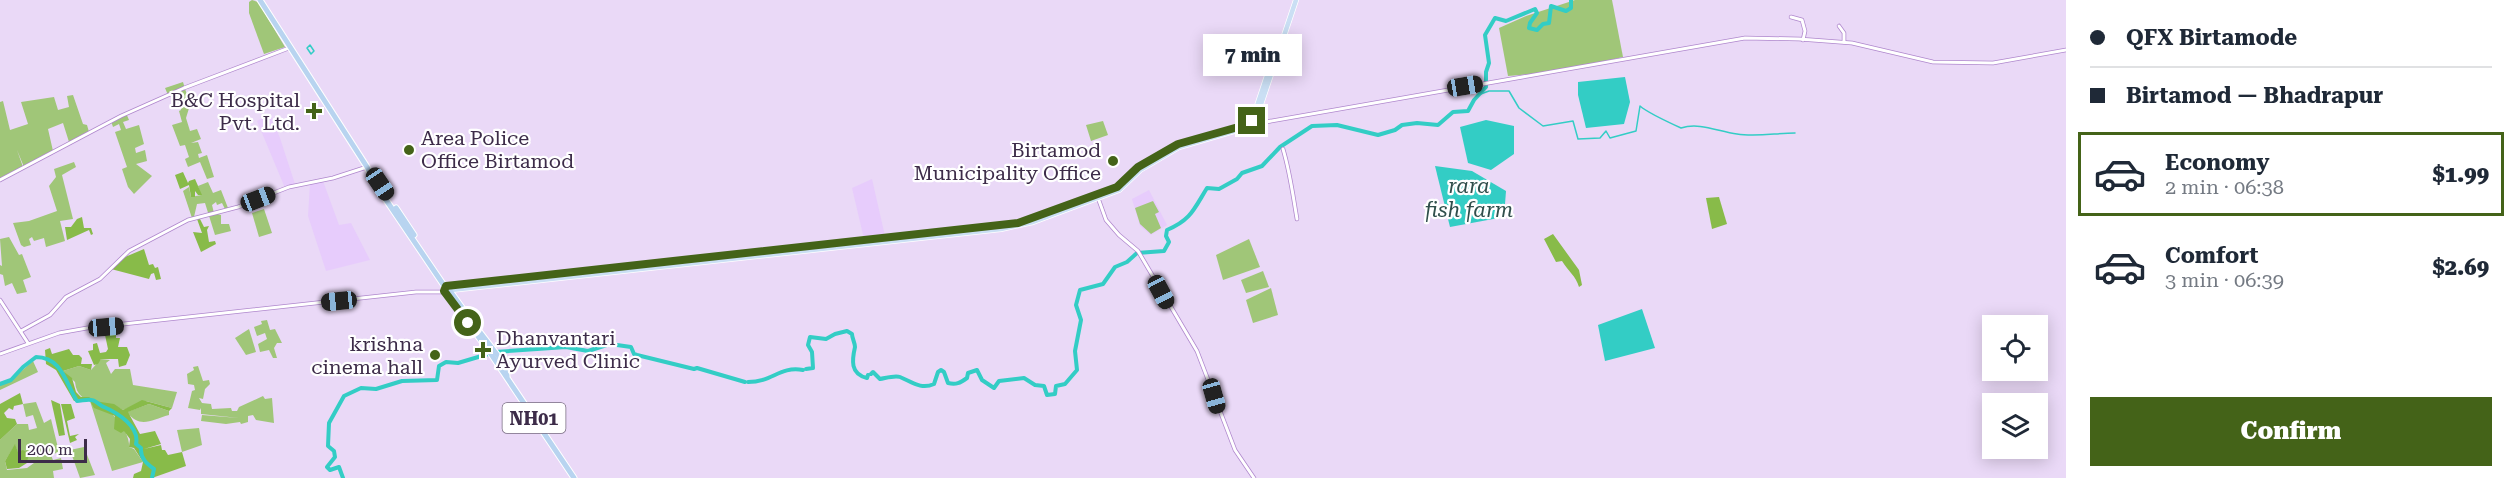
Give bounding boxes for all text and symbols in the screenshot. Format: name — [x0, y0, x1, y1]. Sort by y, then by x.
text: QFX Birtamode — [2126, 25, 2297, 50]
callout: 7 min — [1202, 34, 1302, 76]
text: 7 min — [1224, 43, 1281, 67]
car — [1446, 74, 1484, 98]
text: Birtamod — Bhadrapur — [2126, 83, 2383, 108]
place label: B&C Hospital Pvt. Ltd. — [170, 88, 300, 135]
marker: B&C Hospital Pvt. Ltd. — [305, 102, 323, 120]
route end — [1238, 107, 1265, 134]
place label: Area Police Office Birtamod — [421, 126, 574, 173]
place label: Birtamod Municipality Office — [914, 138, 1101, 185]
marker: Area Police Office Birtamod — [402, 143, 416, 157]
icon: car — [2093, 147, 2147, 201]
text: Economy — [2165, 150, 2269, 175]
marker: Birtamod Municipality Office — [1106, 154, 1120, 168]
text: $1.99 — [2432, 162, 2489, 187]
car — [362, 164, 398, 204]
water label: rara fish farm — [1425, 174, 1513, 222]
text: 2 min · 06:38 — [2165, 175, 2284, 199]
car — [238, 184, 278, 214]
icon: car — [2093, 240, 2147, 294]
text: Comfort — [2165, 243, 2258, 268]
text: $2.69 — [2432, 255, 2489, 280]
text: 3 min · 06:39 — [2165, 268, 2284, 292]
car — [1145, 272, 1177, 312]
car — [320, 290, 358, 312]
route start — [454, 309, 481, 336]
map controls — [1982, 315, 2048, 459]
button: locate — [1982, 315, 2048, 381]
car — [87, 316, 125, 338]
place label: Dhanvantari Ayurved Clinic — [496, 326, 640, 373]
place label: krishna cinema hall — [311, 332, 423, 379]
marker: Dhanvantari Ayurved Clinic — [474, 341, 492, 359]
marker: krishna cinema hall — [428, 348, 442, 362]
car — [1200, 376, 1228, 416]
button: layers — [1982, 393, 2048, 459]
button: Confirm — [2090, 397, 2492, 466]
road number: NH01 — [502, 403, 566, 433]
scale bar — [18, 436, 87, 464]
text: 200 m — [27, 440, 73, 459]

